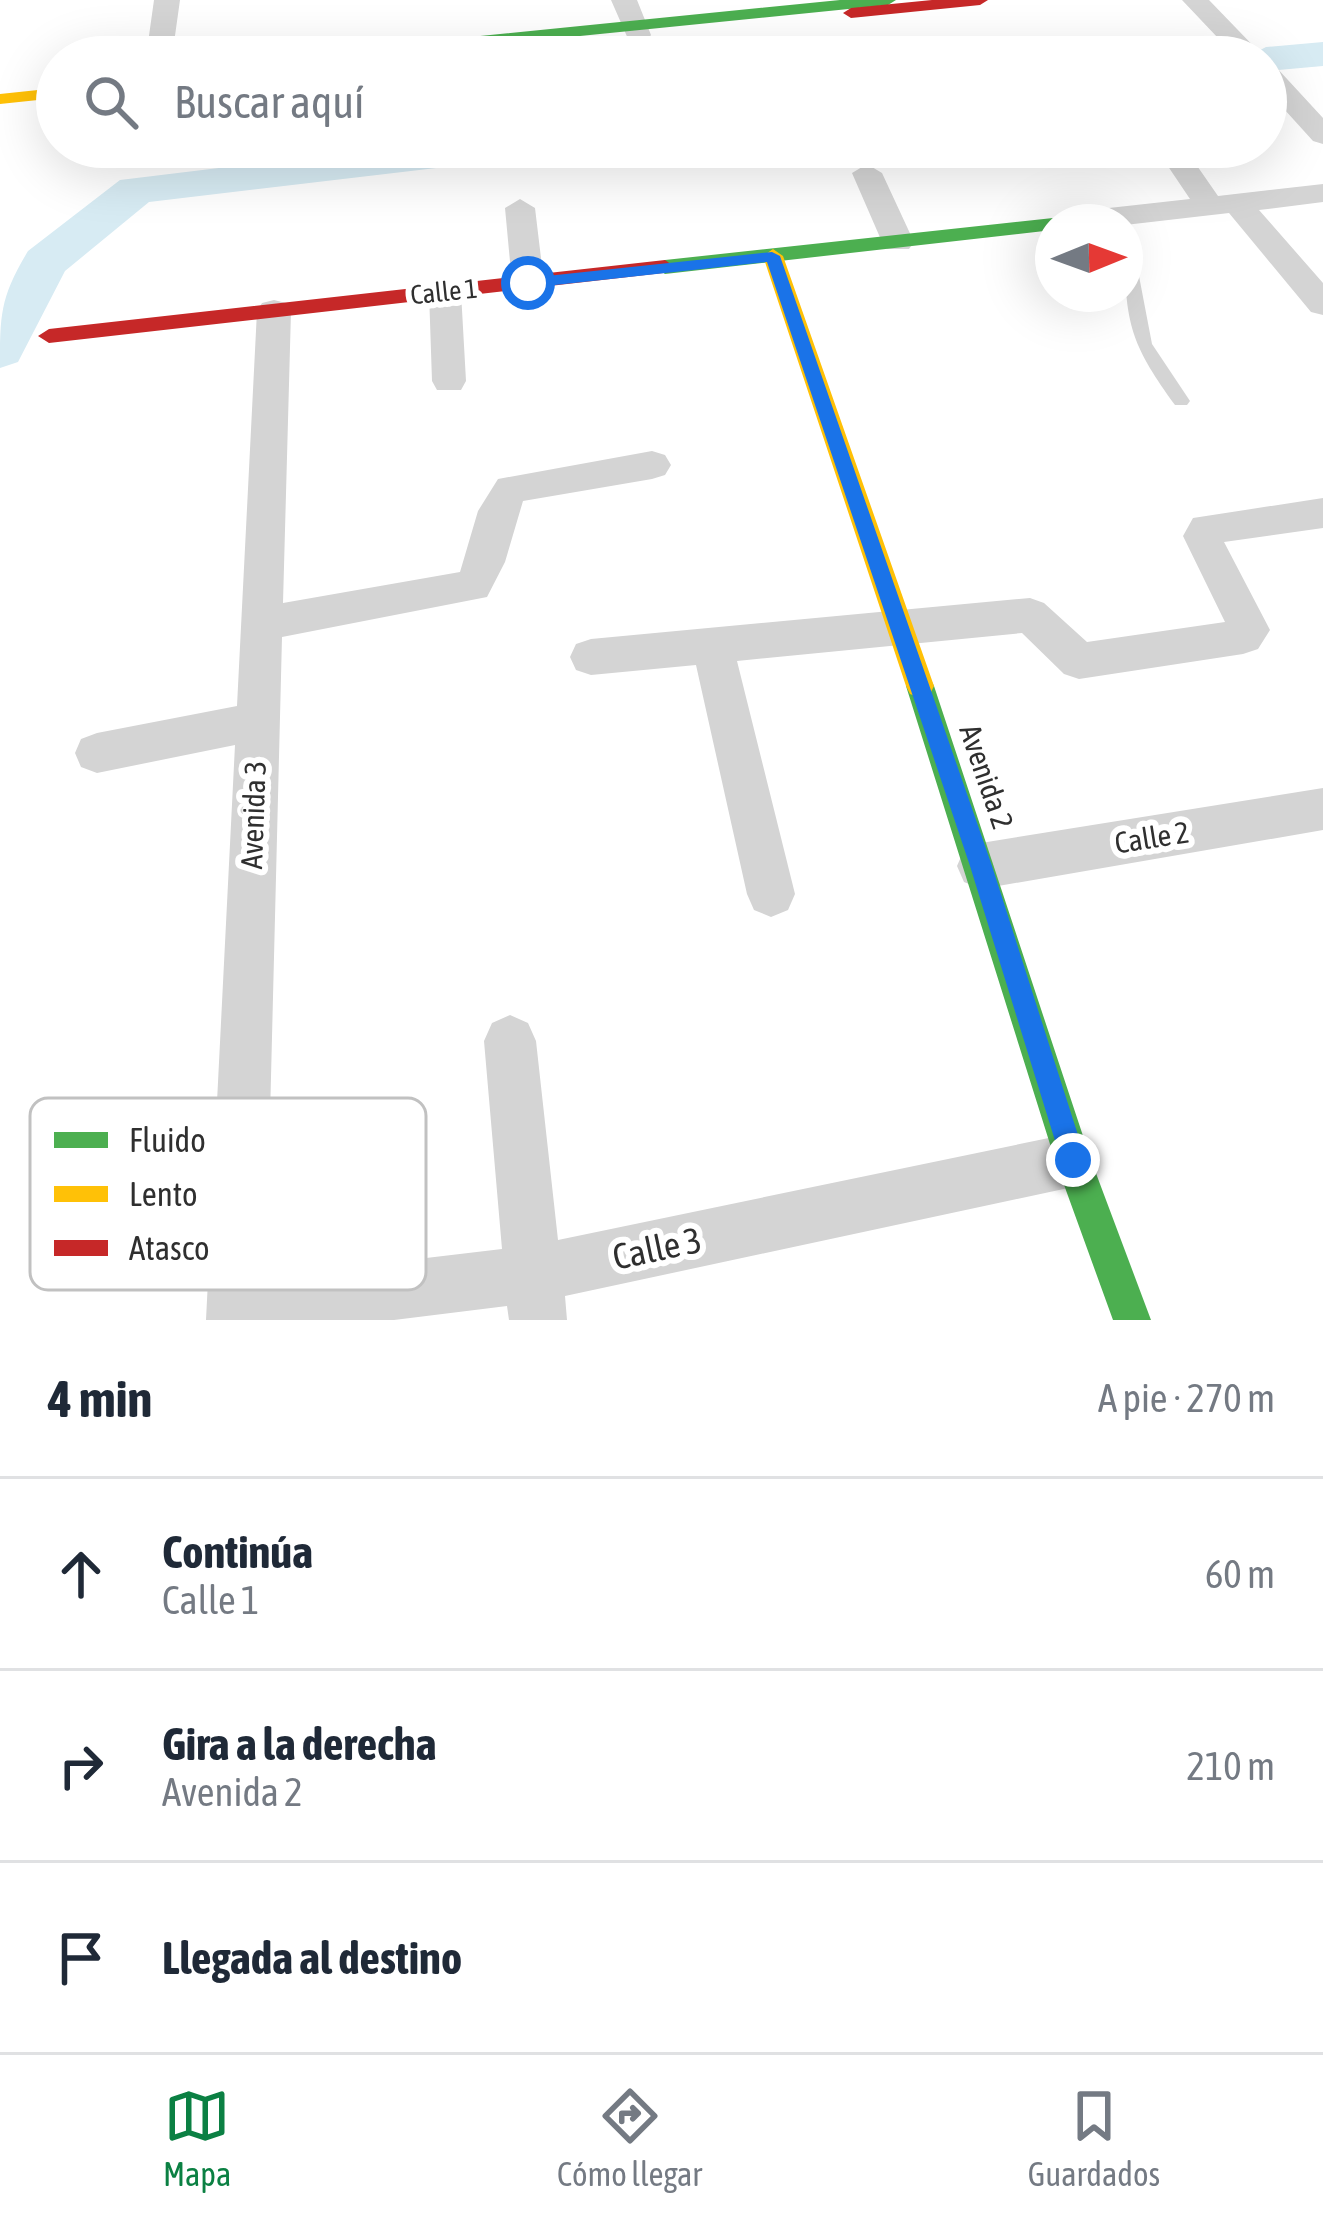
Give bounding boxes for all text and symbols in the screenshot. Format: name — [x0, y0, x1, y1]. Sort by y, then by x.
search box — [36, 36, 1287, 168]
icon: search — [78, 69, 144, 135]
text: Buscar aquí — [174, 76, 364, 128]
north arrow — [1035, 204, 1143, 312]
route start — [501, 256, 555, 310]
street label: Calle 1 — [409, 273, 479, 310]
street label: Avenida 2 — [953, 720, 1021, 833]
street label: Avenida 3 — [234, 760, 272, 870]
street label: Calle 2 — [1112, 814, 1191, 860]
legend — [30, 1098, 426, 1290]
text: Fluido — [129, 1121, 206, 1159]
route end — [1046, 1133, 1100, 1187]
text: Lento — [129, 1175, 197, 1213]
street label: Calle 3 — [609, 1218, 705, 1278]
text: Atasco — [129, 1229, 209, 1267]
text: 4 min — [48, 1369, 152, 1428]
text: A pie · 270 m — [1098, 1376, 1275, 1420]
text: Continúa — [162, 1526, 313, 1578]
icon: ahead — [48, 1541, 114, 1607]
text: 60 m — [1205, 1552, 1275, 1596]
text: Calle 1 — [162, 1578, 259, 1622]
text: Gira a la derecha — [162, 1718, 436, 1770]
icon: right — [48, 1733, 114, 1799]
text: 210 m — [1187, 1744, 1275, 1788]
text: Avenida 2 — [162, 1770, 303, 1814]
icon: arrive — [48, 1925, 114, 1991]
text: Llegada al destino — [162, 1932, 462, 1984]
tab: Mapa — [163, 2083, 231, 2193]
tab: Cómo llegar — [557, 2083, 702, 2193]
tab: Guardados — [1028, 2083, 1160, 2193]

